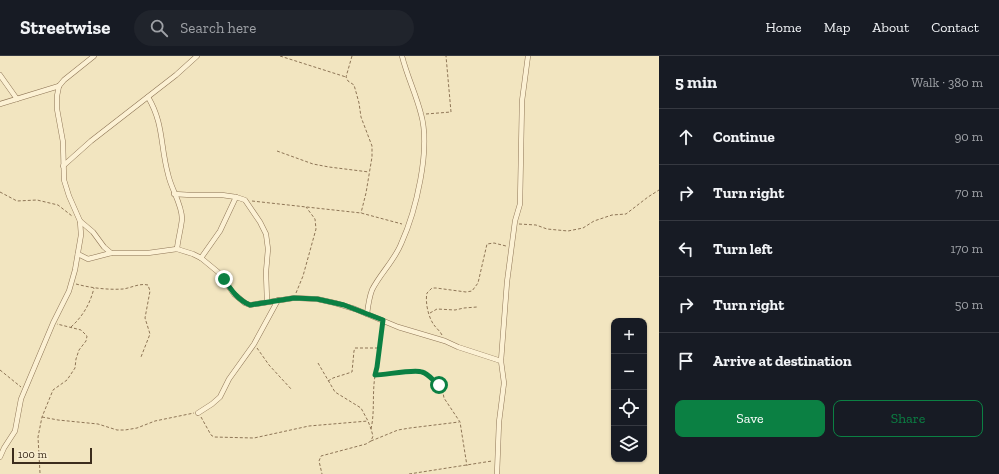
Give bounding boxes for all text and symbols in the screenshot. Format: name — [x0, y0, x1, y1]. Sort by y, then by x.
search box — [134, 10, 414, 46]
text: Streetwise — [20, 16, 110, 39]
icon: search — [148, 17, 170, 39]
text: Search here — [180, 19, 256, 37]
text: Home — [766, 19, 802, 36]
text: Map — [824, 19, 850, 36]
text: About — [872, 19, 909, 36]
text: Contact — [931, 19, 979, 36]
text: 5 min — [675, 72, 717, 92]
text: Walk · 380 m — [911, 75, 983, 90]
icon: ahead — [675, 126, 697, 148]
text: Continue — [713, 128, 775, 146]
text: 90 m — [954, 129, 983, 144]
icon: right — [675, 182, 697, 204]
text: Turn right — [713, 184, 784, 202]
text: 70 m — [955, 185, 983, 200]
icon: left — [675, 238, 697, 260]
text: Turn left — [713, 240, 773, 258]
text: 170 m — [950, 241, 983, 256]
route end — [215, 270, 233, 288]
icon: right — [675, 294, 697, 316]
text: Turn right — [713, 296, 784, 314]
text: 50 m — [955, 297, 983, 312]
map controls — [611, 318, 647, 462]
button: + — [611, 318, 647, 354]
icon: arrive — [675, 350, 697, 372]
text: Arrive at destination — [713, 352, 852, 370]
button: − — [611, 354, 647, 390]
route start — [430, 376, 448, 394]
button: locate — [611, 390, 647, 426]
button: Save — [675, 400, 825, 437]
button: Share — [833, 400, 983, 437]
button: layers — [611, 426, 647, 462]
scale bar — [12, 446, 92, 465]
text: 100 m — [18, 448, 47, 461]

